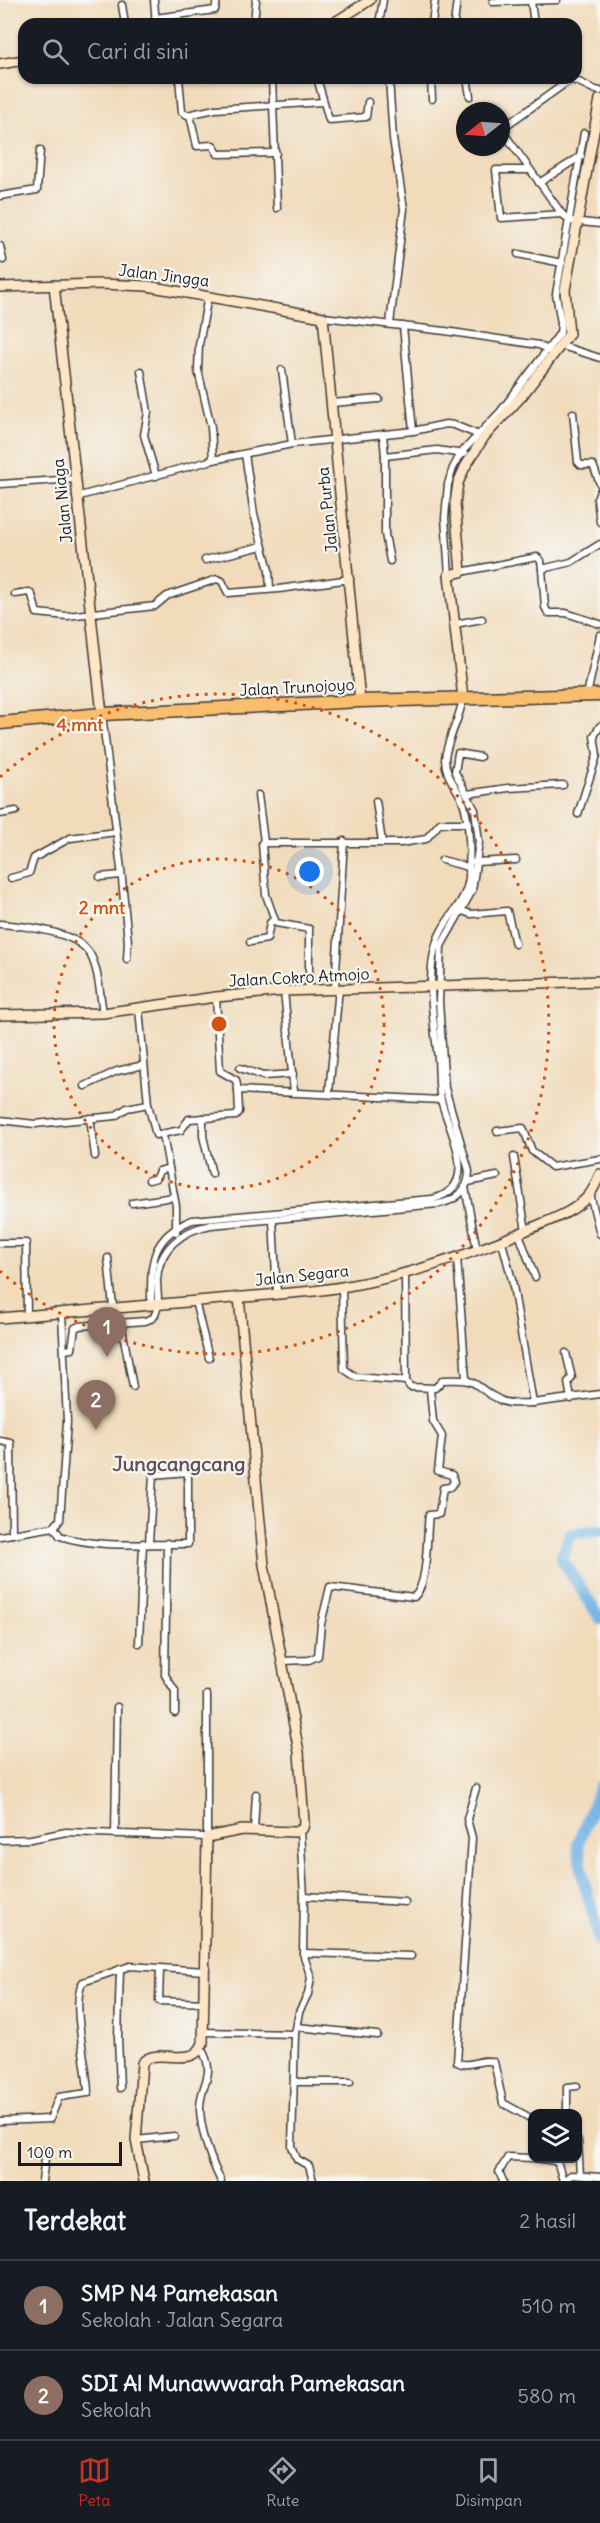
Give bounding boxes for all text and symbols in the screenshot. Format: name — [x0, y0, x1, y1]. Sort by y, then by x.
search box — [18, 18, 582, 84]
icon: search — [39, 35, 72, 68]
text: Cari di sini — [87, 37, 189, 65]
north arrow — [456, 102, 510, 156]
street label: Jalan Jingga — [118, 260, 210, 290]
street label: Jalan Niaga — [48, 458, 76, 544]
street label: Jalan Purba — [313, 466, 341, 554]
street label: Jalan Trunojoyo — [239, 674, 355, 700]
text: 4 mnt — [57, 713, 104, 736]
your location — [295, 857, 324, 886]
text: 2 mnt — [79, 896, 126, 919]
street label: Jalan Cokro Atmojo — [228, 963, 370, 991]
centre of rings — [209, 1014, 229, 1034]
street label: Jalan Segara — [254, 1260, 350, 1290]
pin: 1 — [88, 1308, 126, 1357]
pin: 2 — [76, 1380, 116, 1430]
district label: Jungcangcang — [113, 1451, 245, 1476]
map controls — [528, 2109, 582, 2163]
button: layers — [528, 2109, 582, 2163]
scale bar — [18, 2139, 122, 2166]
text: 100 m — [27, 2142, 72, 2162]
text: Terdekat — [24, 2204, 126, 2237]
text: 2 hasil — [519, 2208, 576, 2233]
text: SMP N4 Pamekasan — [81, 2279, 278, 2307]
text: 1 — [40, 2293, 47, 2318]
text: 510 m — [521, 2293, 576, 2318]
text: Sekolah · Jalan Segara — [81, 2307, 283, 2332]
text: SDI Al Munawwarah Pamekasan — [81, 2369, 405, 2397]
text: 2 — [38, 2383, 49, 2408]
text: 580 m — [518, 2383, 576, 2408]
text: Sekolah — [81, 2397, 152, 2422]
tab: Peta — [78, 2454, 111, 2510]
tab: Rute — [266, 2454, 299, 2510]
tab: Disimpan — [455, 2454, 522, 2510]

